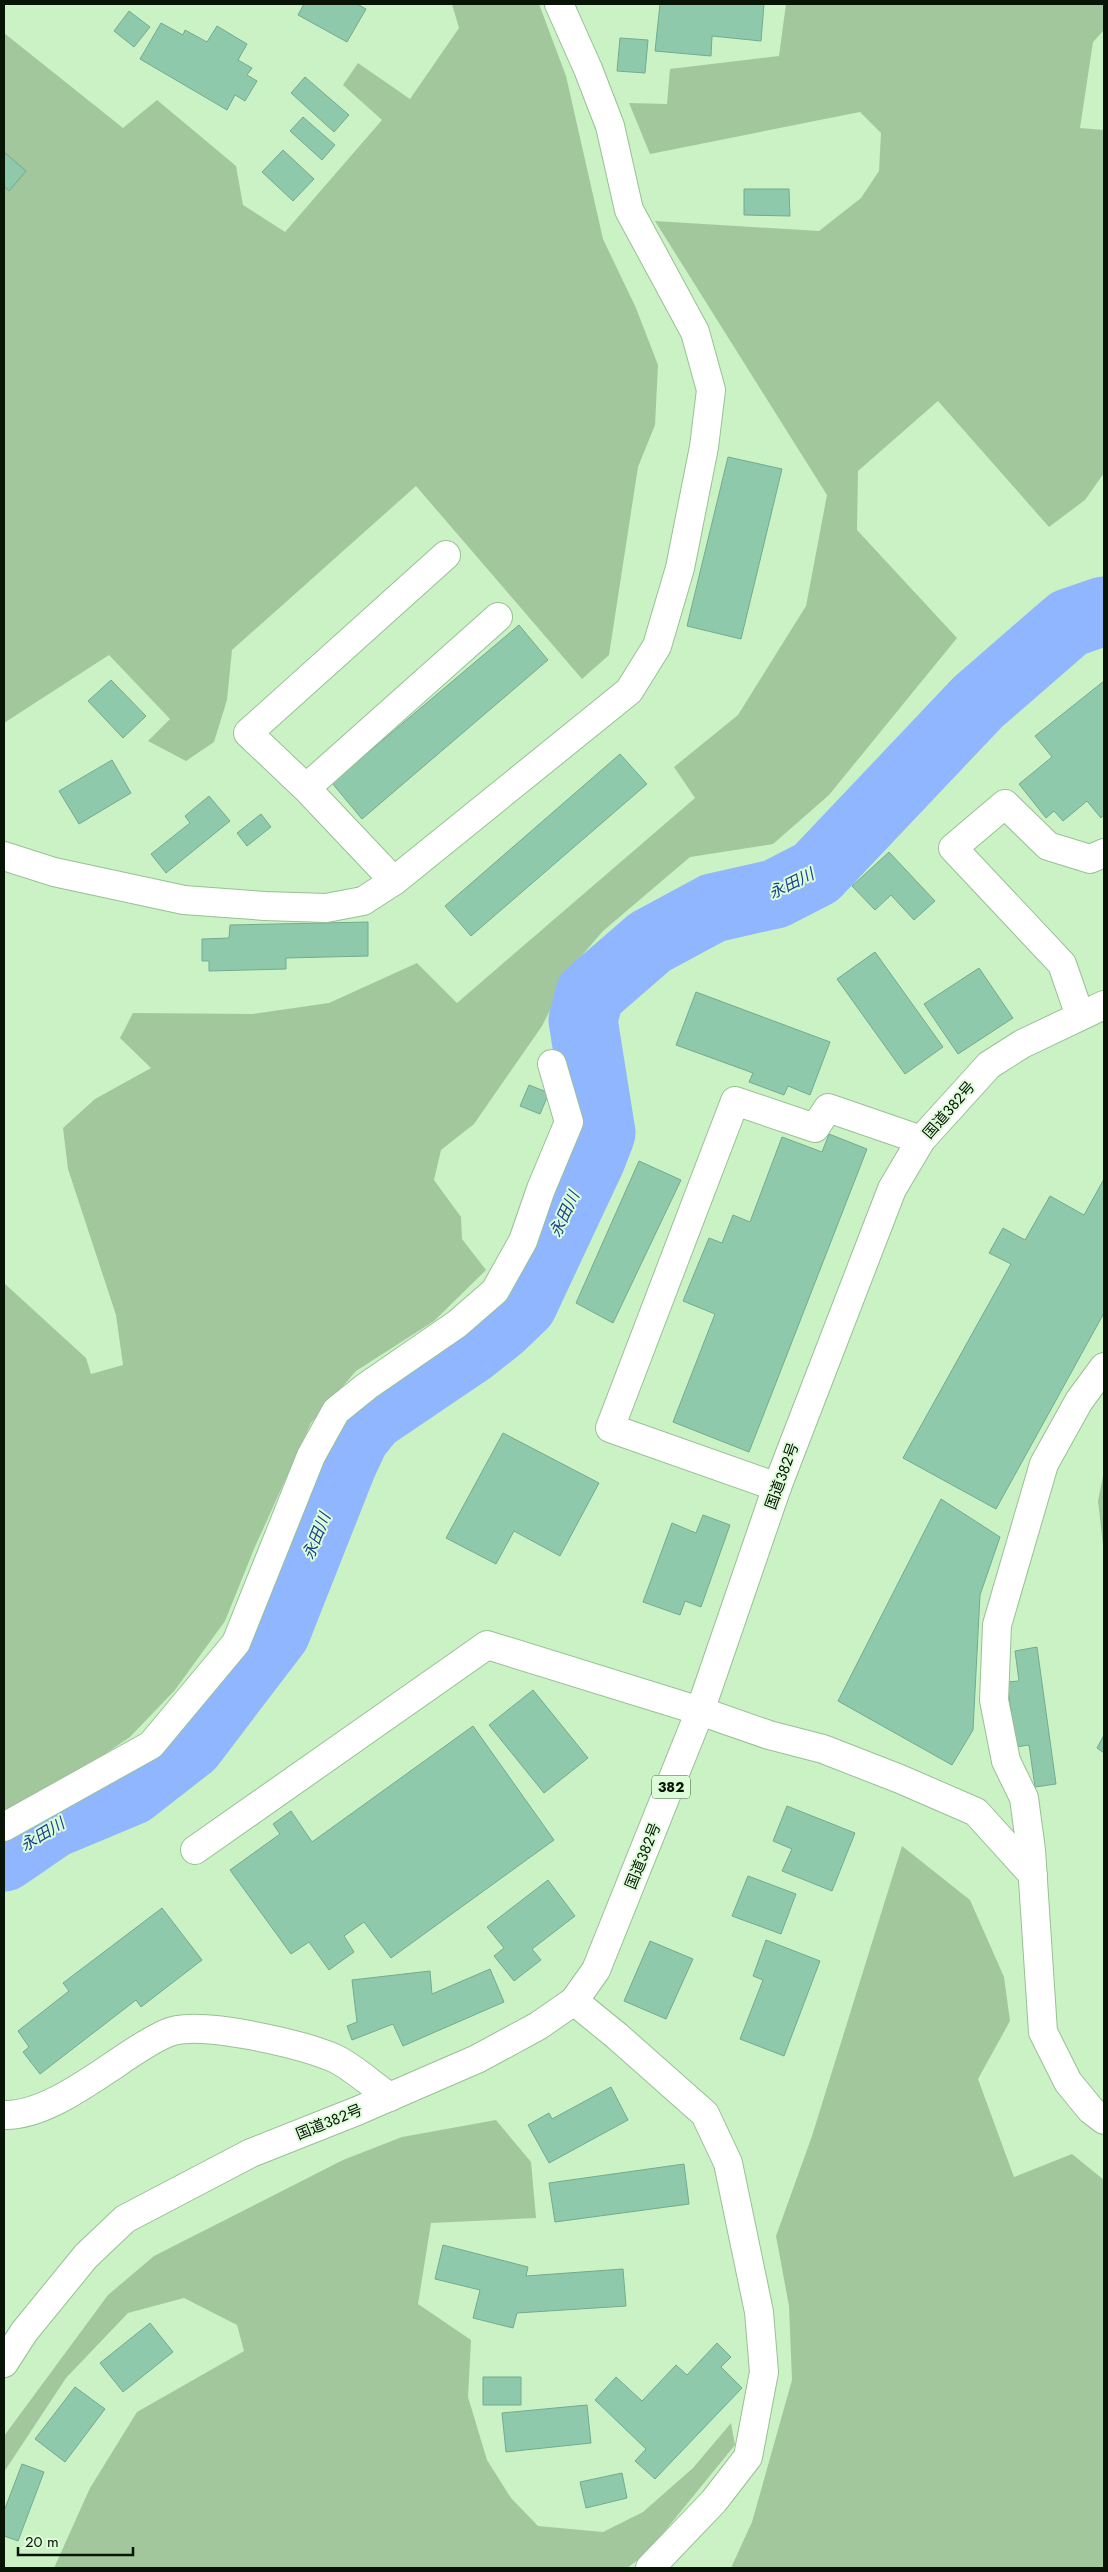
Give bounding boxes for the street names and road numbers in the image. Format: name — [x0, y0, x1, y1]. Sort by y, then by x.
street label: 国道382号 — [918, 1076, 980, 1144]
street label: 国道382号 — [760, 1439, 804, 1513]
road number: 382 — [652, 1775, 690, 1798]
street label: 国道382号 — [620, 1819, 666, 1893]
street label: 国道382号 — [292, 2099, 366, 2145]

